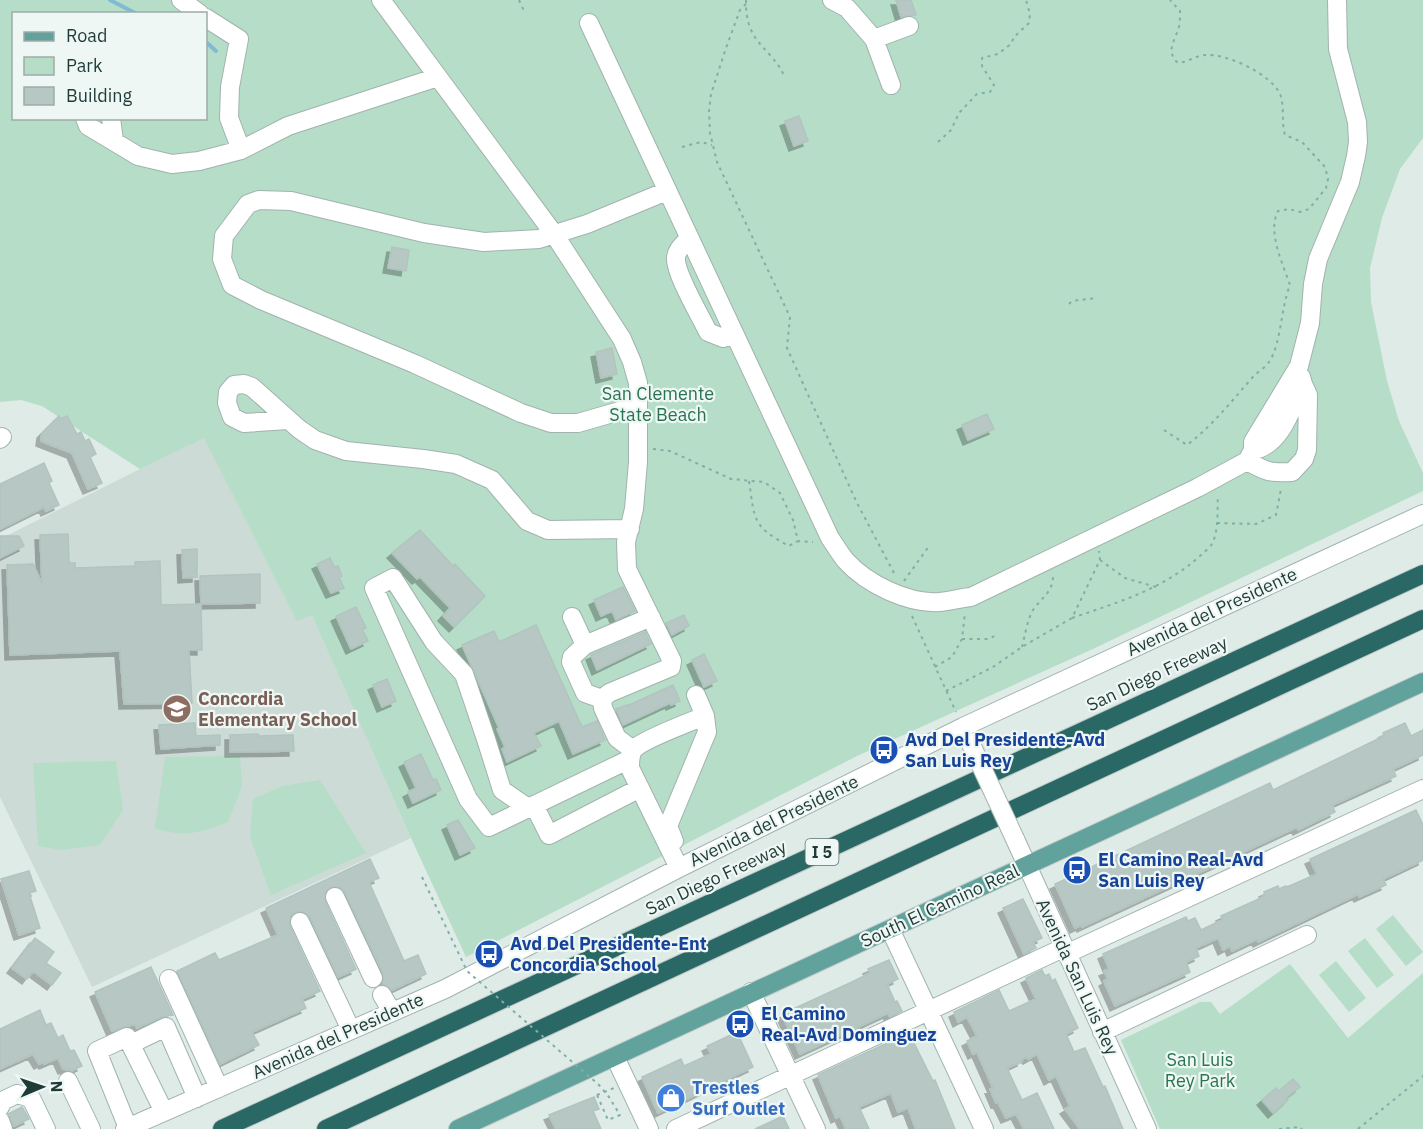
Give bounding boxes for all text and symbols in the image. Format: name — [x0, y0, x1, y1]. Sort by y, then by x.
legend — [12, 12, 207, 120]
text: Road — [66, 24, 107, 47]
text: Park — [66, 54, 103, 77]
text: Building — [66, 84, 133, 107]
park label: San Clemente State Beach — [602, 382, 714, 426]
street label: Avenida del Presidente — [1123, 562, 1301, 661]
street label: San Diego Freeway — [1083, 631, 1231, 716]
place label: Concordia Elementary School — [198, 687, 357, 731]
school or university icon: Concordia Elementary School — [161, 693, 193, 725]
place label: Avd Del Presidente-Avd San Luis Rey — [905, 728, 1105, 772]
bus stop icon: Avd Del Presidente-Avd San Luis Rey — [868, 734, 900, 766]
street label: Avenida del Presidente — [685, 770, 862, 872]
street label: San Diego Freeway — [642, 835, 790, 920]
road number: I 5 — [806, 839, 838, 865]
place label: El Camino Real-Avd San Luis Rey — [1098, 848, 1264, 892]
bus stop icon: El Camino Real-Avd San Luis Rey — [1061, 854, 1093, 886]
street label: South El Camino Real — [857, 859, 1023, 952]
street label: Avenida San Luis Rey — [1031, 895, 1124, 1059]
place label: Avd Del Presidente-Ent Concordia School — [510, 932, 707, 976]
bus stop icon: Avd Del Presidente-Ent Concordia School — [473, 938, 505, 970]
street label: Avenida del Presidente — [248, 987, 427, 1084]
place label: El Camino Real-Avd Dominguez — [761, 1002, 937, 1046]
bus stop icon: El Camino Real-Avd Dominguez — [724, 1008, 756, 1040]
park label: San Luis Rey Park — [1165, 1048, 1236, 1092]
north arrow — [12, 1057, 72, 1117]
place label: Trestles Surf Outlet — [692, 1076, 785, 1120]
text: N — [47, 1080, 67, 1093]
shop icon: Trestles Surf Outlet — [655, 1082, 687, 1114]

